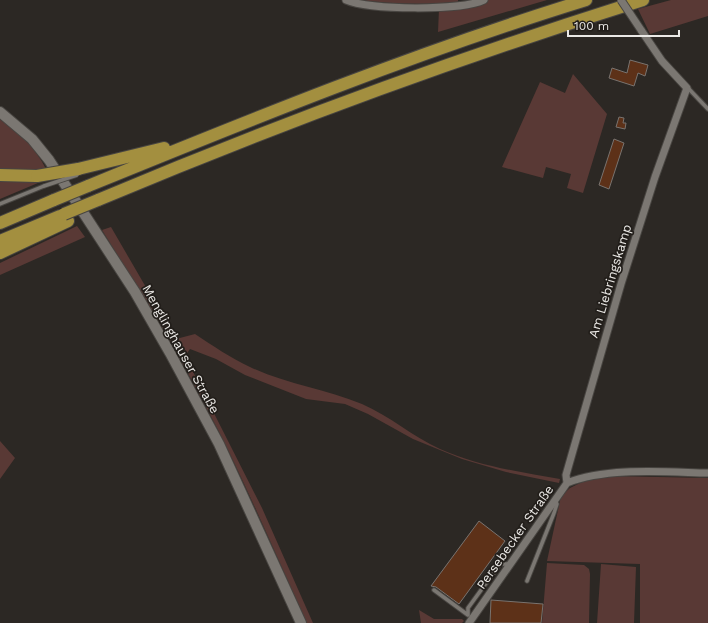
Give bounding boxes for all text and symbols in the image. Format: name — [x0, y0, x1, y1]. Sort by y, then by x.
scale bar — [568, 12, 679, 38]
text: 100 m — [574, 19, 609, 33]
street label: Am Liebringskamp — [586, 222, 634, 340]
street label: Menglinghauser Straße — [139, 282, 223, 416]
street label: Persebecker Straße — [473, 482, 557, 592]

